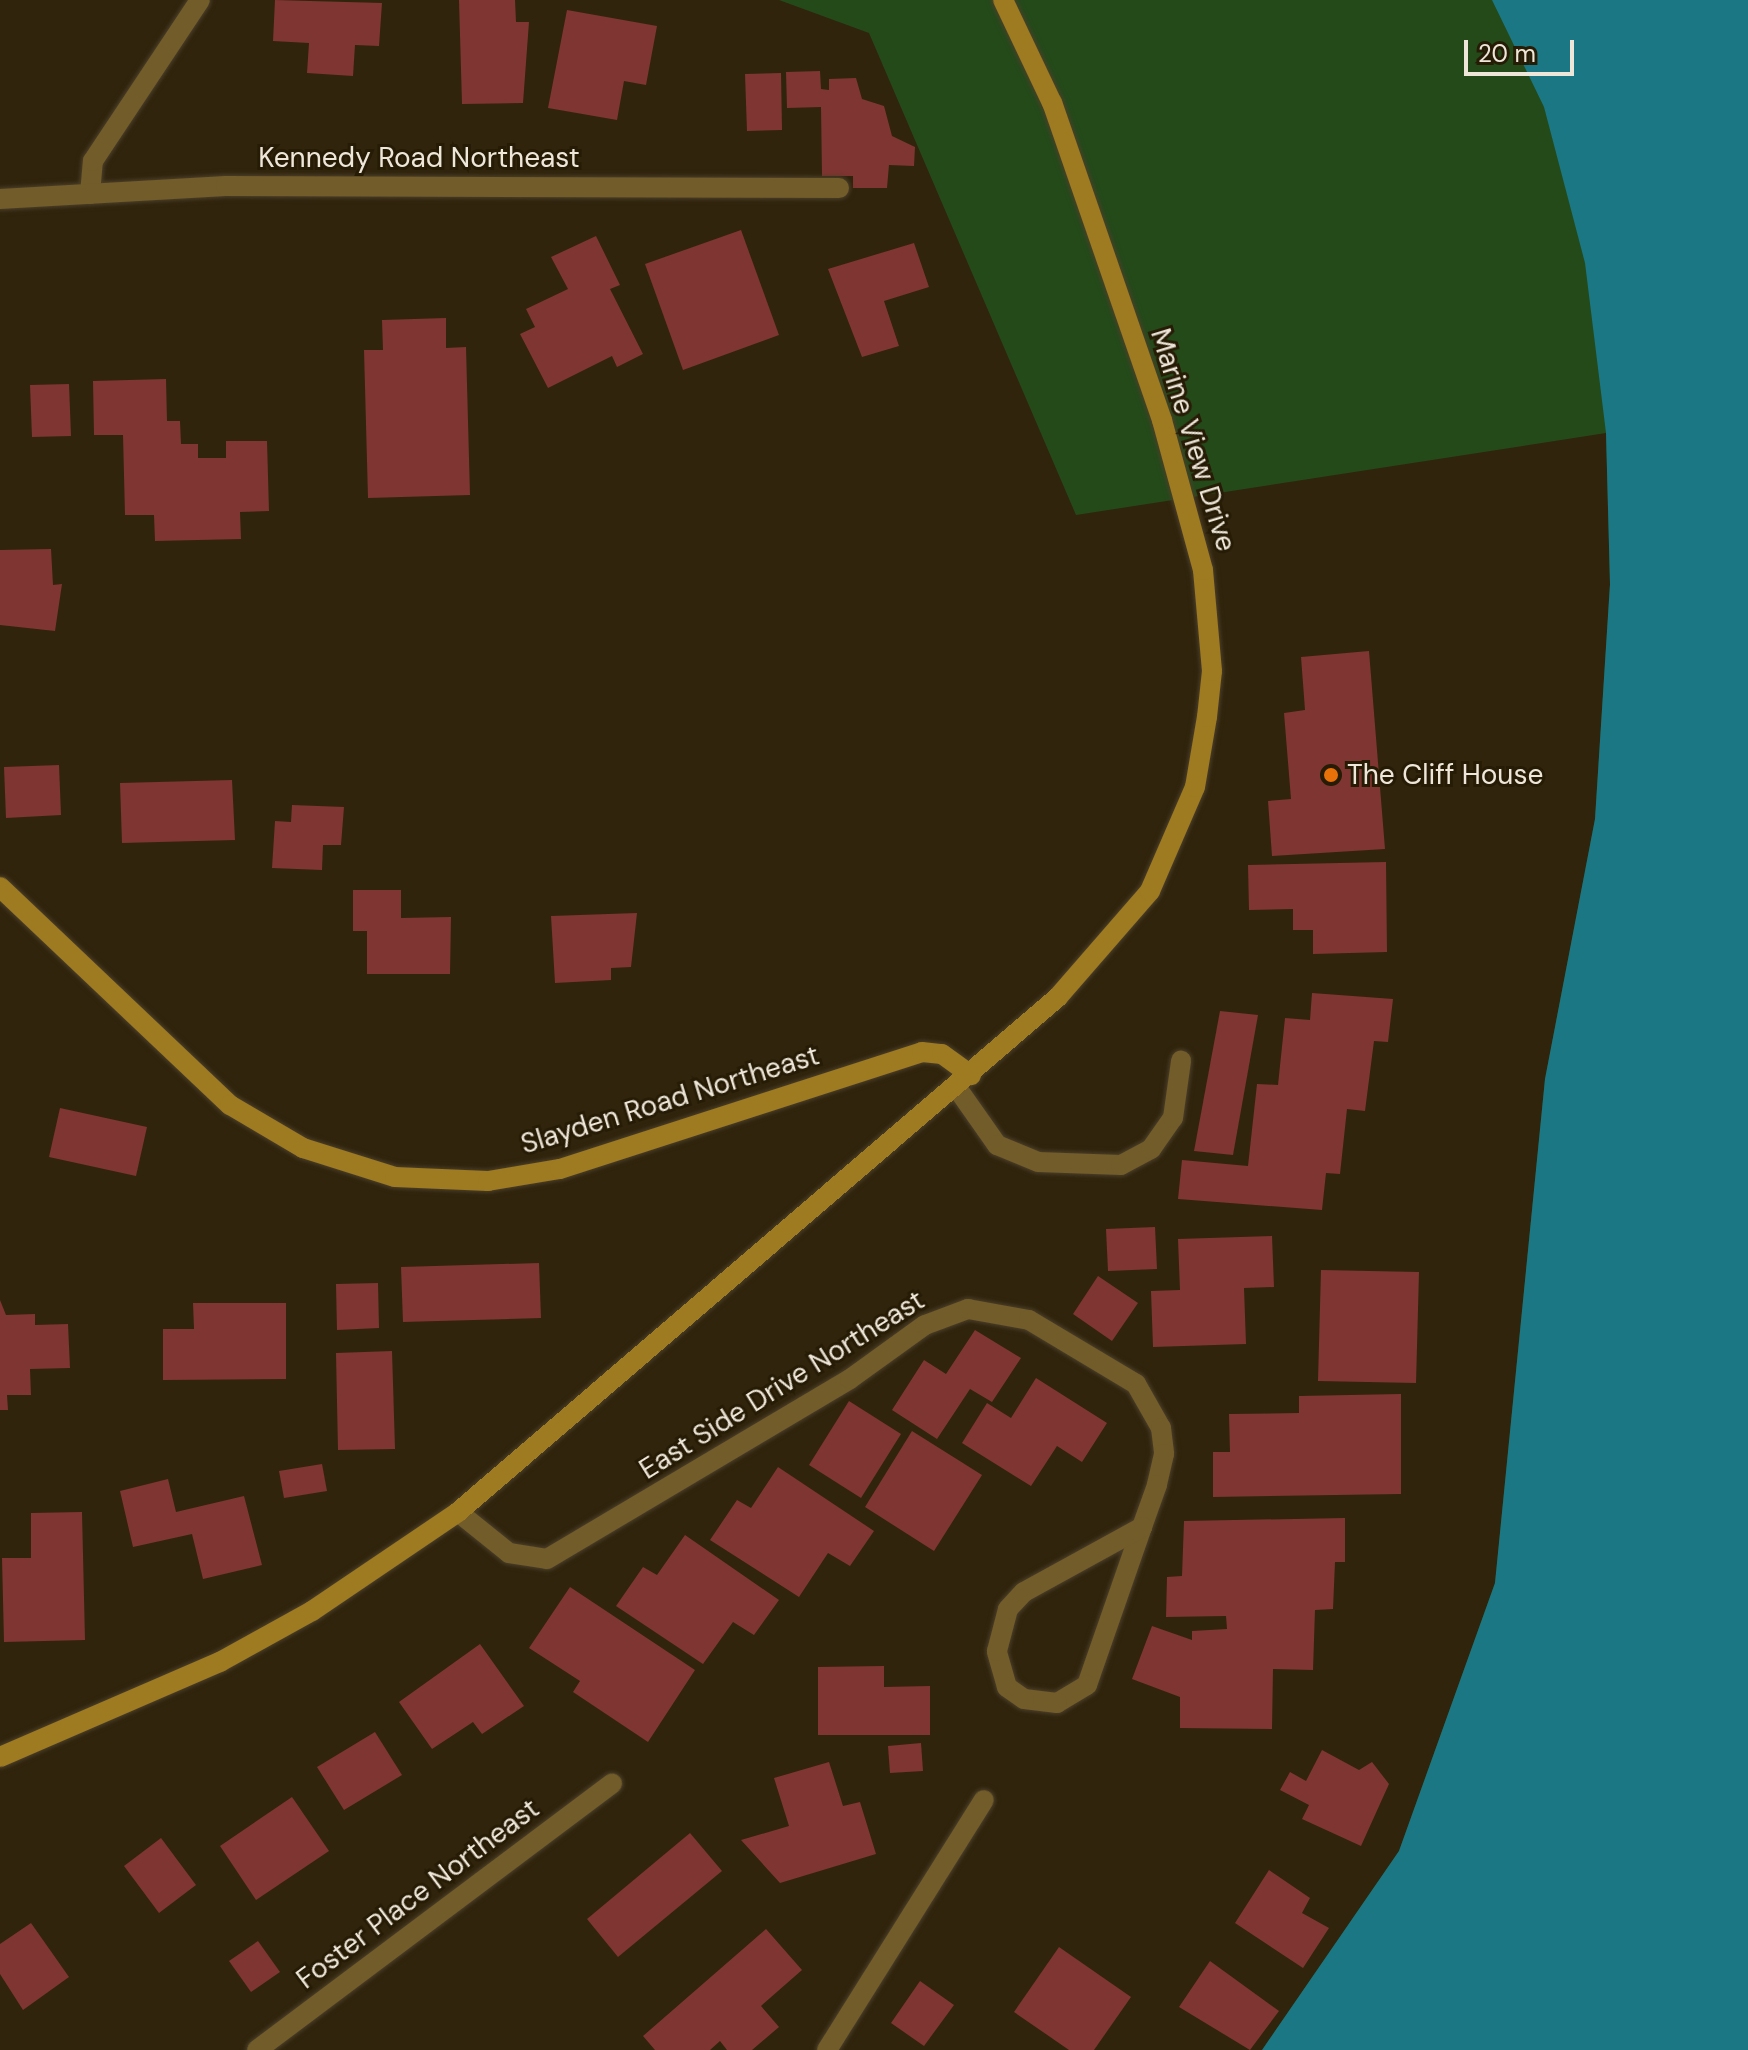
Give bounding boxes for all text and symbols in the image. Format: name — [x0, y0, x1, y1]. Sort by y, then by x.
scale bar — [1468, 24, 1578, 74]
text: 20 m — [1478, 38, 1536, 69]
street label: Kennedy Road Northeast — [258, 141, 580, 175]
street label: Marine View Drive — [1143, 325, 1243, 555]
place label: The Cliff House — [1347, 758, 1543, 792]
marker: The Cliff House — [1322, 766, 1340, 784]
street label: Slayden Road Northeast — [517, 1039, 823, 1161]
street label: East Side Drive Northeast — [633, 1283, 931, 1487]
street label: Foster Place Northeast — [290, 1792, 546, 1996]

